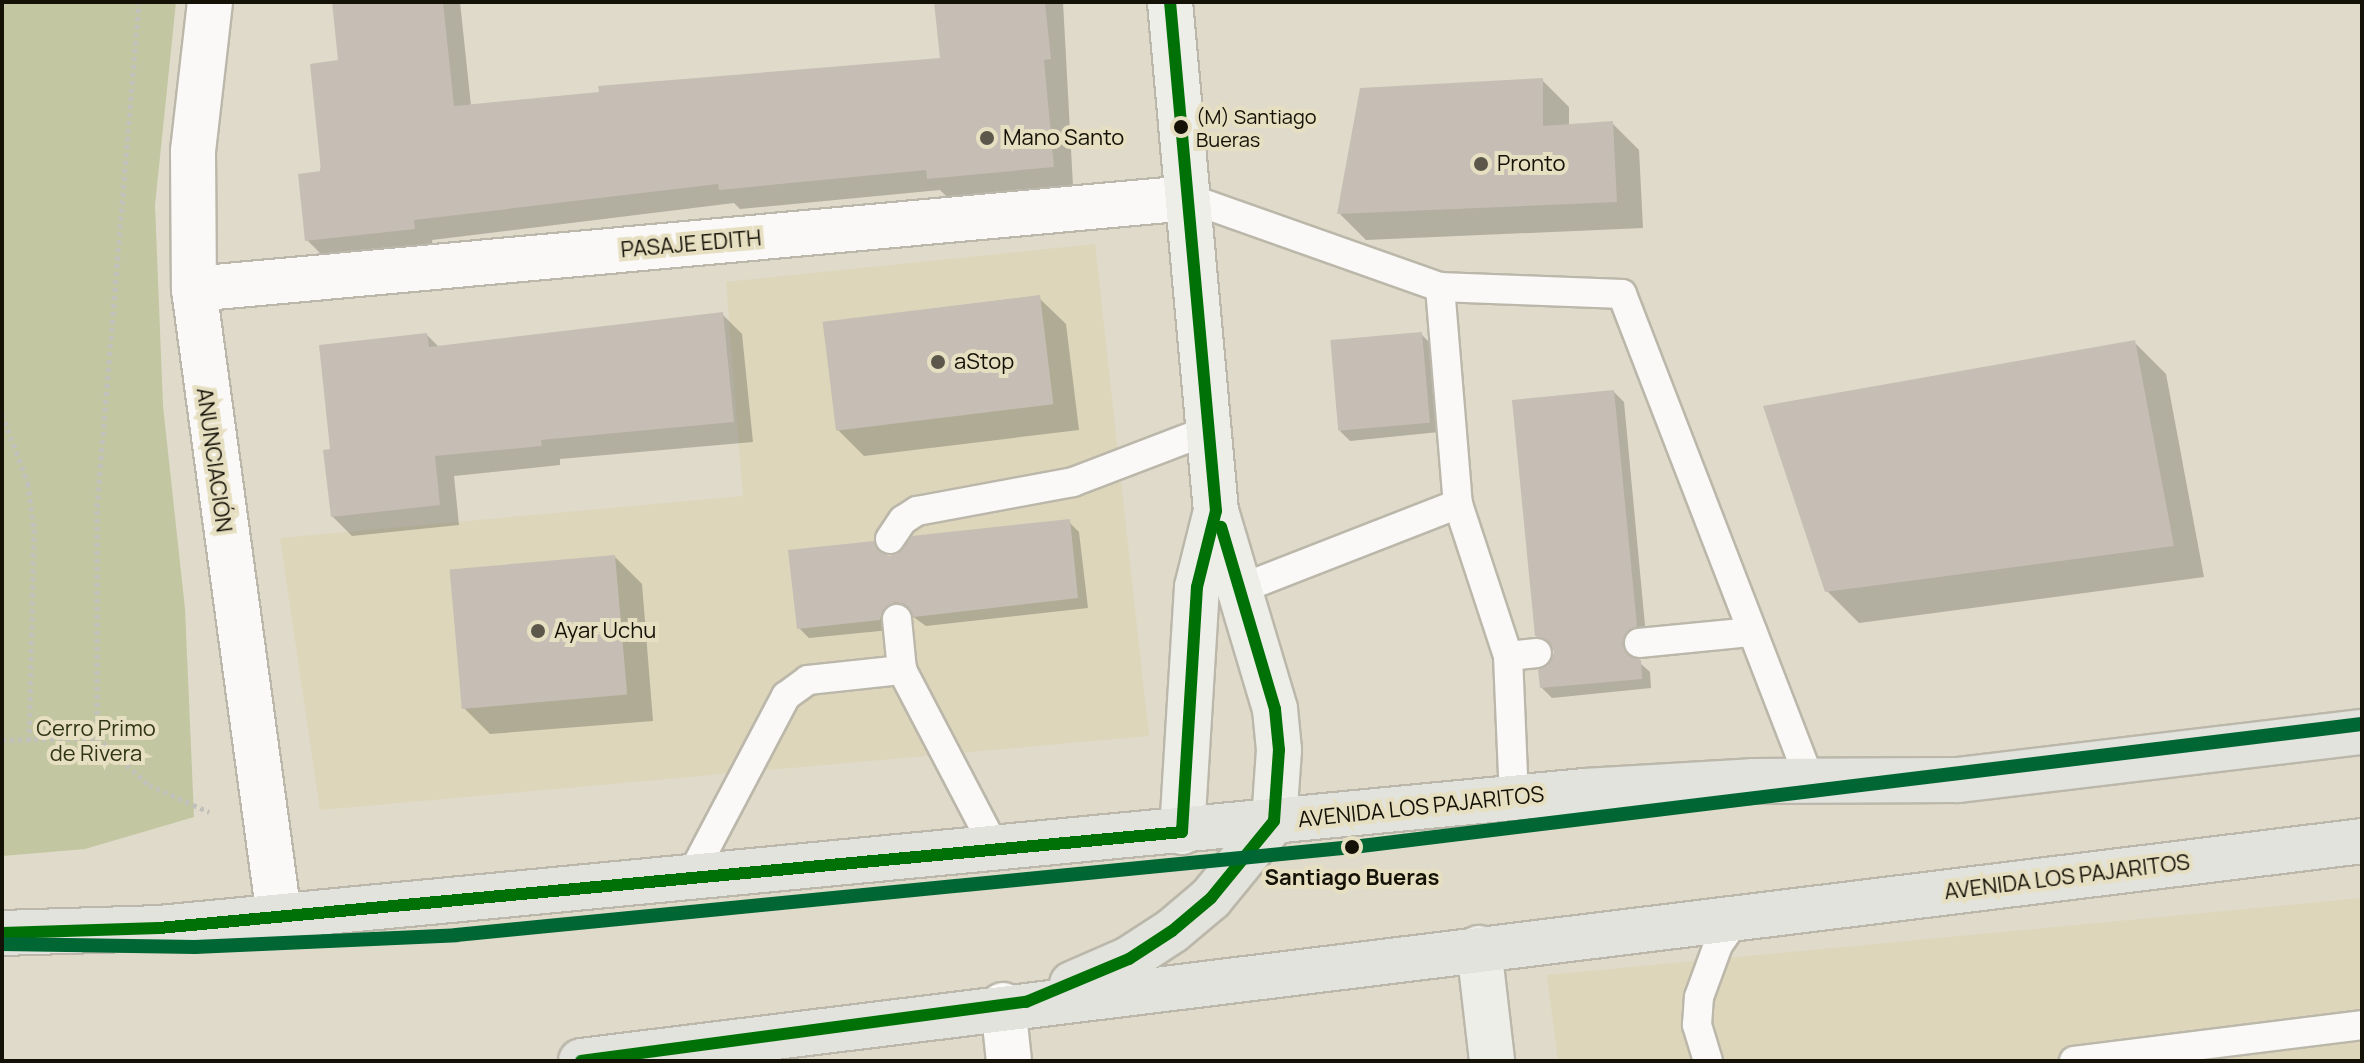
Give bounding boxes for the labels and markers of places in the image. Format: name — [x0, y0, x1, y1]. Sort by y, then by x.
place label: (M) Santiago Bueras — [1196, 104, 1317, 151]
marker: (M) Santiago Bueras — [1173, 119, 1189, 135]
place label: Mano Santo — [1003, 125, 1124, 151]
marker: Mano Santo — [978, 129, 996, 147]
place label: Pronto — [1497, 151, 1565, 177]
marker: Pronto — [1472, 155, 1490, 173]
place label: aStop — [954, 349, 1014, 375]
marker: aStop — [929, 353, 947, 371]
place label: Ayar Uchu — [554, 618, 656, 644]
marker: Ayar Uchu — [529, 622, 547, 640]
marker: Santiago Bueras — [1338, 833, 1366, 861]
place label: Santiago Bueras — [1265, 865, 1439, 891]

